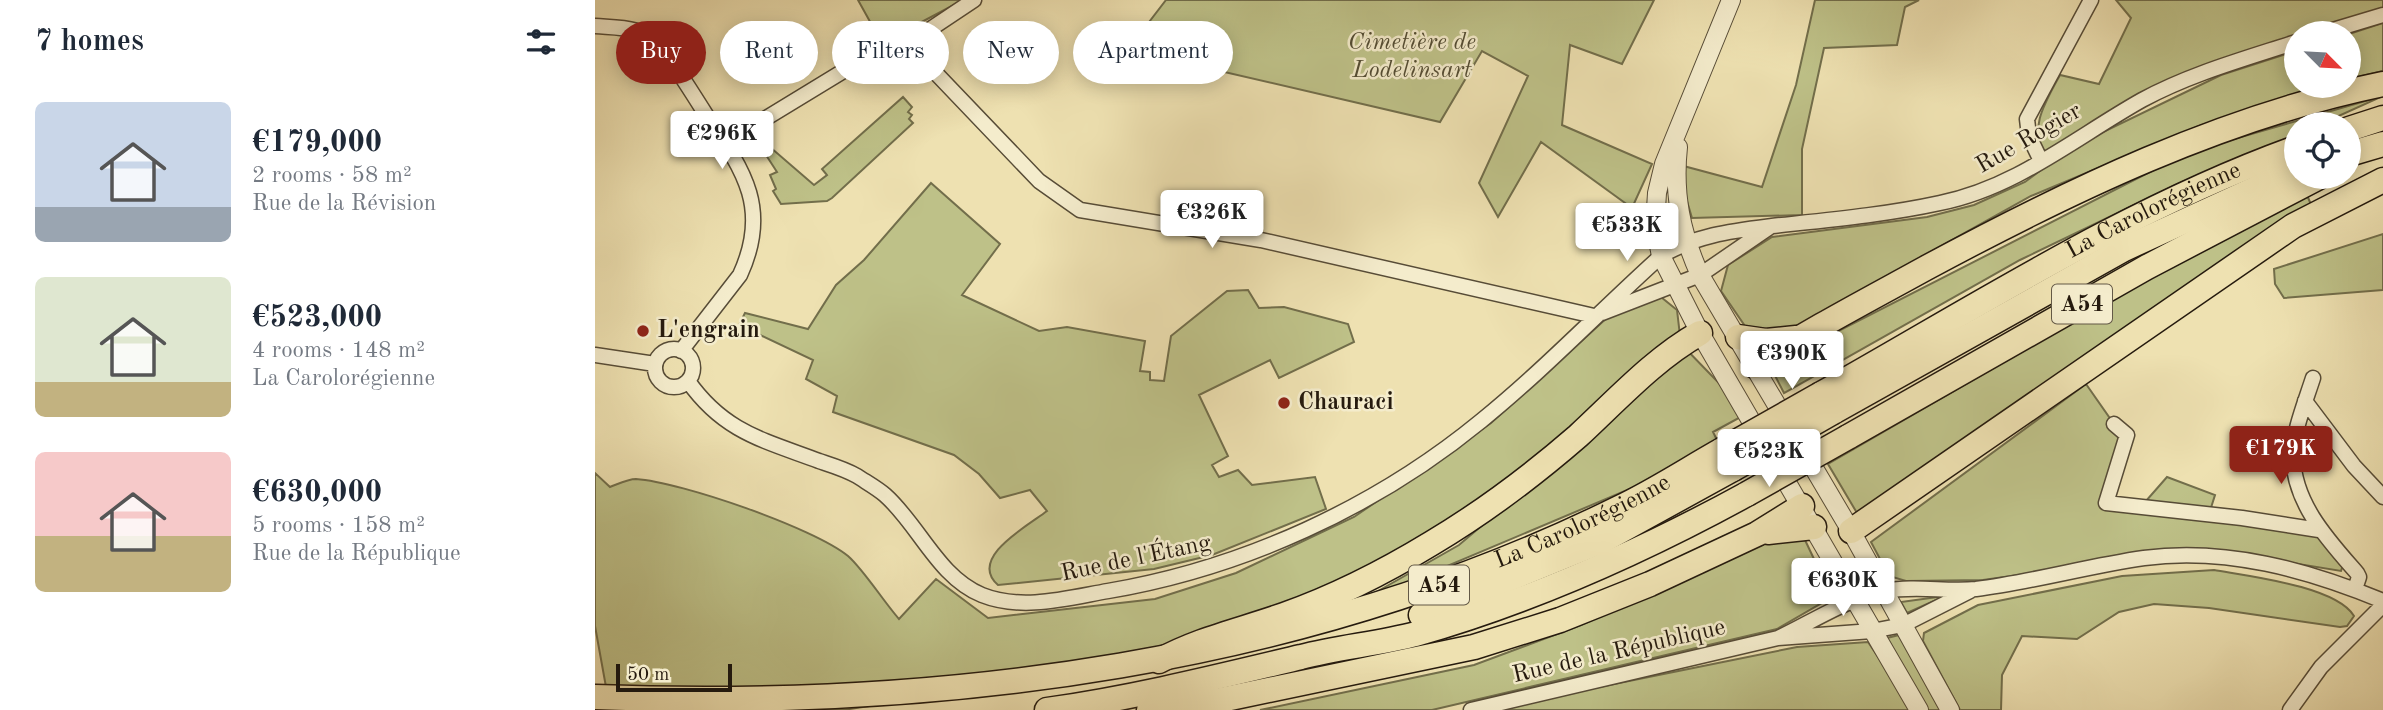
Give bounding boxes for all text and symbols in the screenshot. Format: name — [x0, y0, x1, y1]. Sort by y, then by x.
chip: Buy — [616, 21, 706, 84]
chip: Rent — [720, 21, 818, 84]
chip: Filters — [832, 21, 949, 84]
chip: New — [963, 21, 1059, 84]
chip: Apartment — [1073, 21, 1233, 84]
north arrow — [2284, 21, 2361, 98]
map controls — [2284, 21, 2361, 189]
icon: filters — [522, 23, 560, 61]
text: 7 homes — [35, 27, 144, 57]
park label: Cimetière de Lodelinsart — [1348, 31, 1476, 83]
street label: Rue Rogier — [1972, 99, 2086, 179]
pin: €296K — [673, 111, 771, 171]
button: locate — [2284, 112, 2361, 189]
text: €296K — [686, 122, 758, 145]
text: €179,000 — [252, 128, 382, 158]
icon: home — [91, 130, 175, 214]
street label: La Carolorégienne — [2062, 159, 2245, 264]
text: 2 rooms · 58 m² — [252, 164, 412, 187]
pin: €326K — [1163, 190, 1261, 250]
text: Rue de la Révision — [252, 192, 436, 215]
text: €326K — [1176, 201, 1248, 224]
pin: €533K — [1578, 204, 1676, 263]
text: €533K — [1591, 214, 1663, 237]
road number: A54 — [2052, 284, 2112, 324]
text: €523,000 — [252, 303, 382, 333]
icon: home — [91, 305, 175, 389]
place label: L'engrain — [657, 319, 760, 343]
marker: L'engrain — [635, 323, 651, 339]
pin: €390K — [1743, 332, 1841, 391]
text: 4 rooms · 148 m² — [252, 339, 425, 362]
text: €390K — [1756, 342, 1828, 365]
text: La Carolorégienne — [252, 367, 435, 390]
place label: Chauraci — [1298, 391, 1394, 415]
marker: Chauraci — [1276, 395, 1292, 411]
pin: €179K — [2232, 426, 2330, 486]
pin: €523K — [1720, 430, 1818, 489]
text: €179K — [2245, 437, 2317, 460]
text: €523K — [1733, 440, 1805, 463]
street label: La Carolorégienne — [1492, 471, 1675, 574]
text: €630,000 — [252, 478, 382, 508]
icon: home — [91, 480, 175, 564]
text: 5 rooms · 158 m² — [252, 514, 425, 537]
street label: Rue de l'Étang — [1058, 527, 1213, 587]
text: Rue de la République — [252, 542, 461, 565]
pin: €630K — [1794, 558, 1892, 618]
road number: A54 — [1409, 566, 1469, 604]
text: €630K — [1807, 569, 1879, 592]
street label: Rue de la République — [1510, 616, 1728, 688]
scale bar — [616, 661, 731, 693]
text: 50 m — [627, 666, 669, 685]

